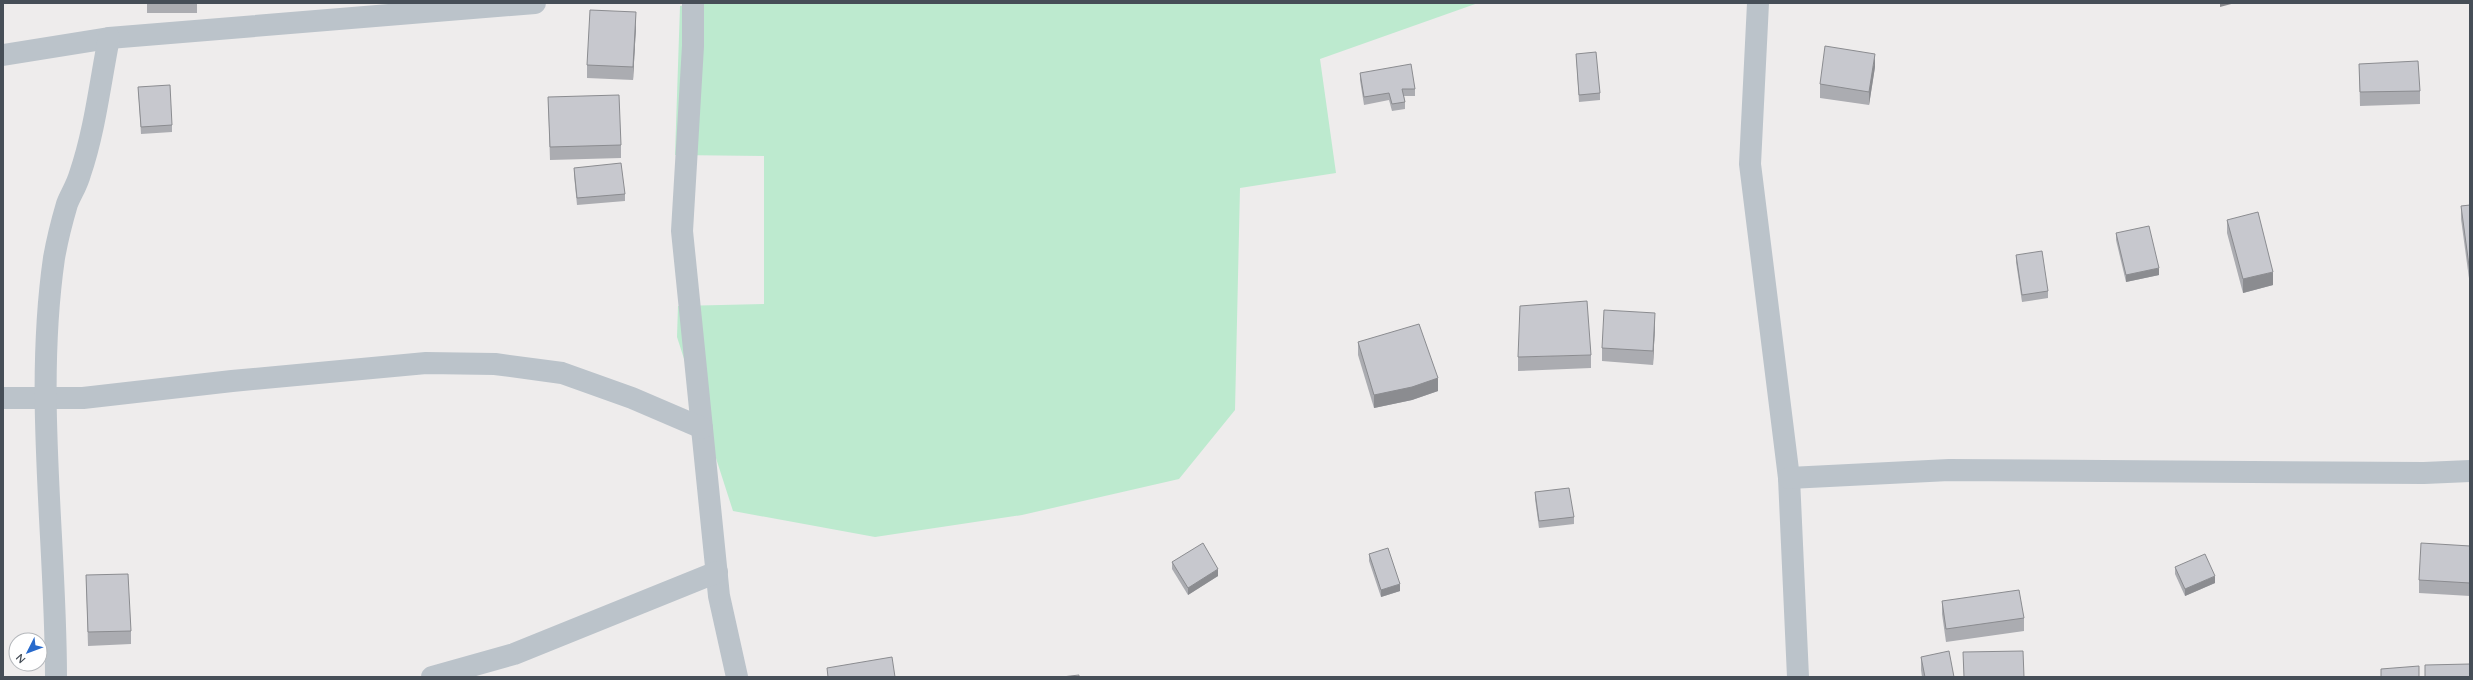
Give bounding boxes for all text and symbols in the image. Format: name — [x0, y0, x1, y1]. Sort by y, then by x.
north arrow — [8, 632, 48, 672]
text: N — [13, 651, 28, 666]

